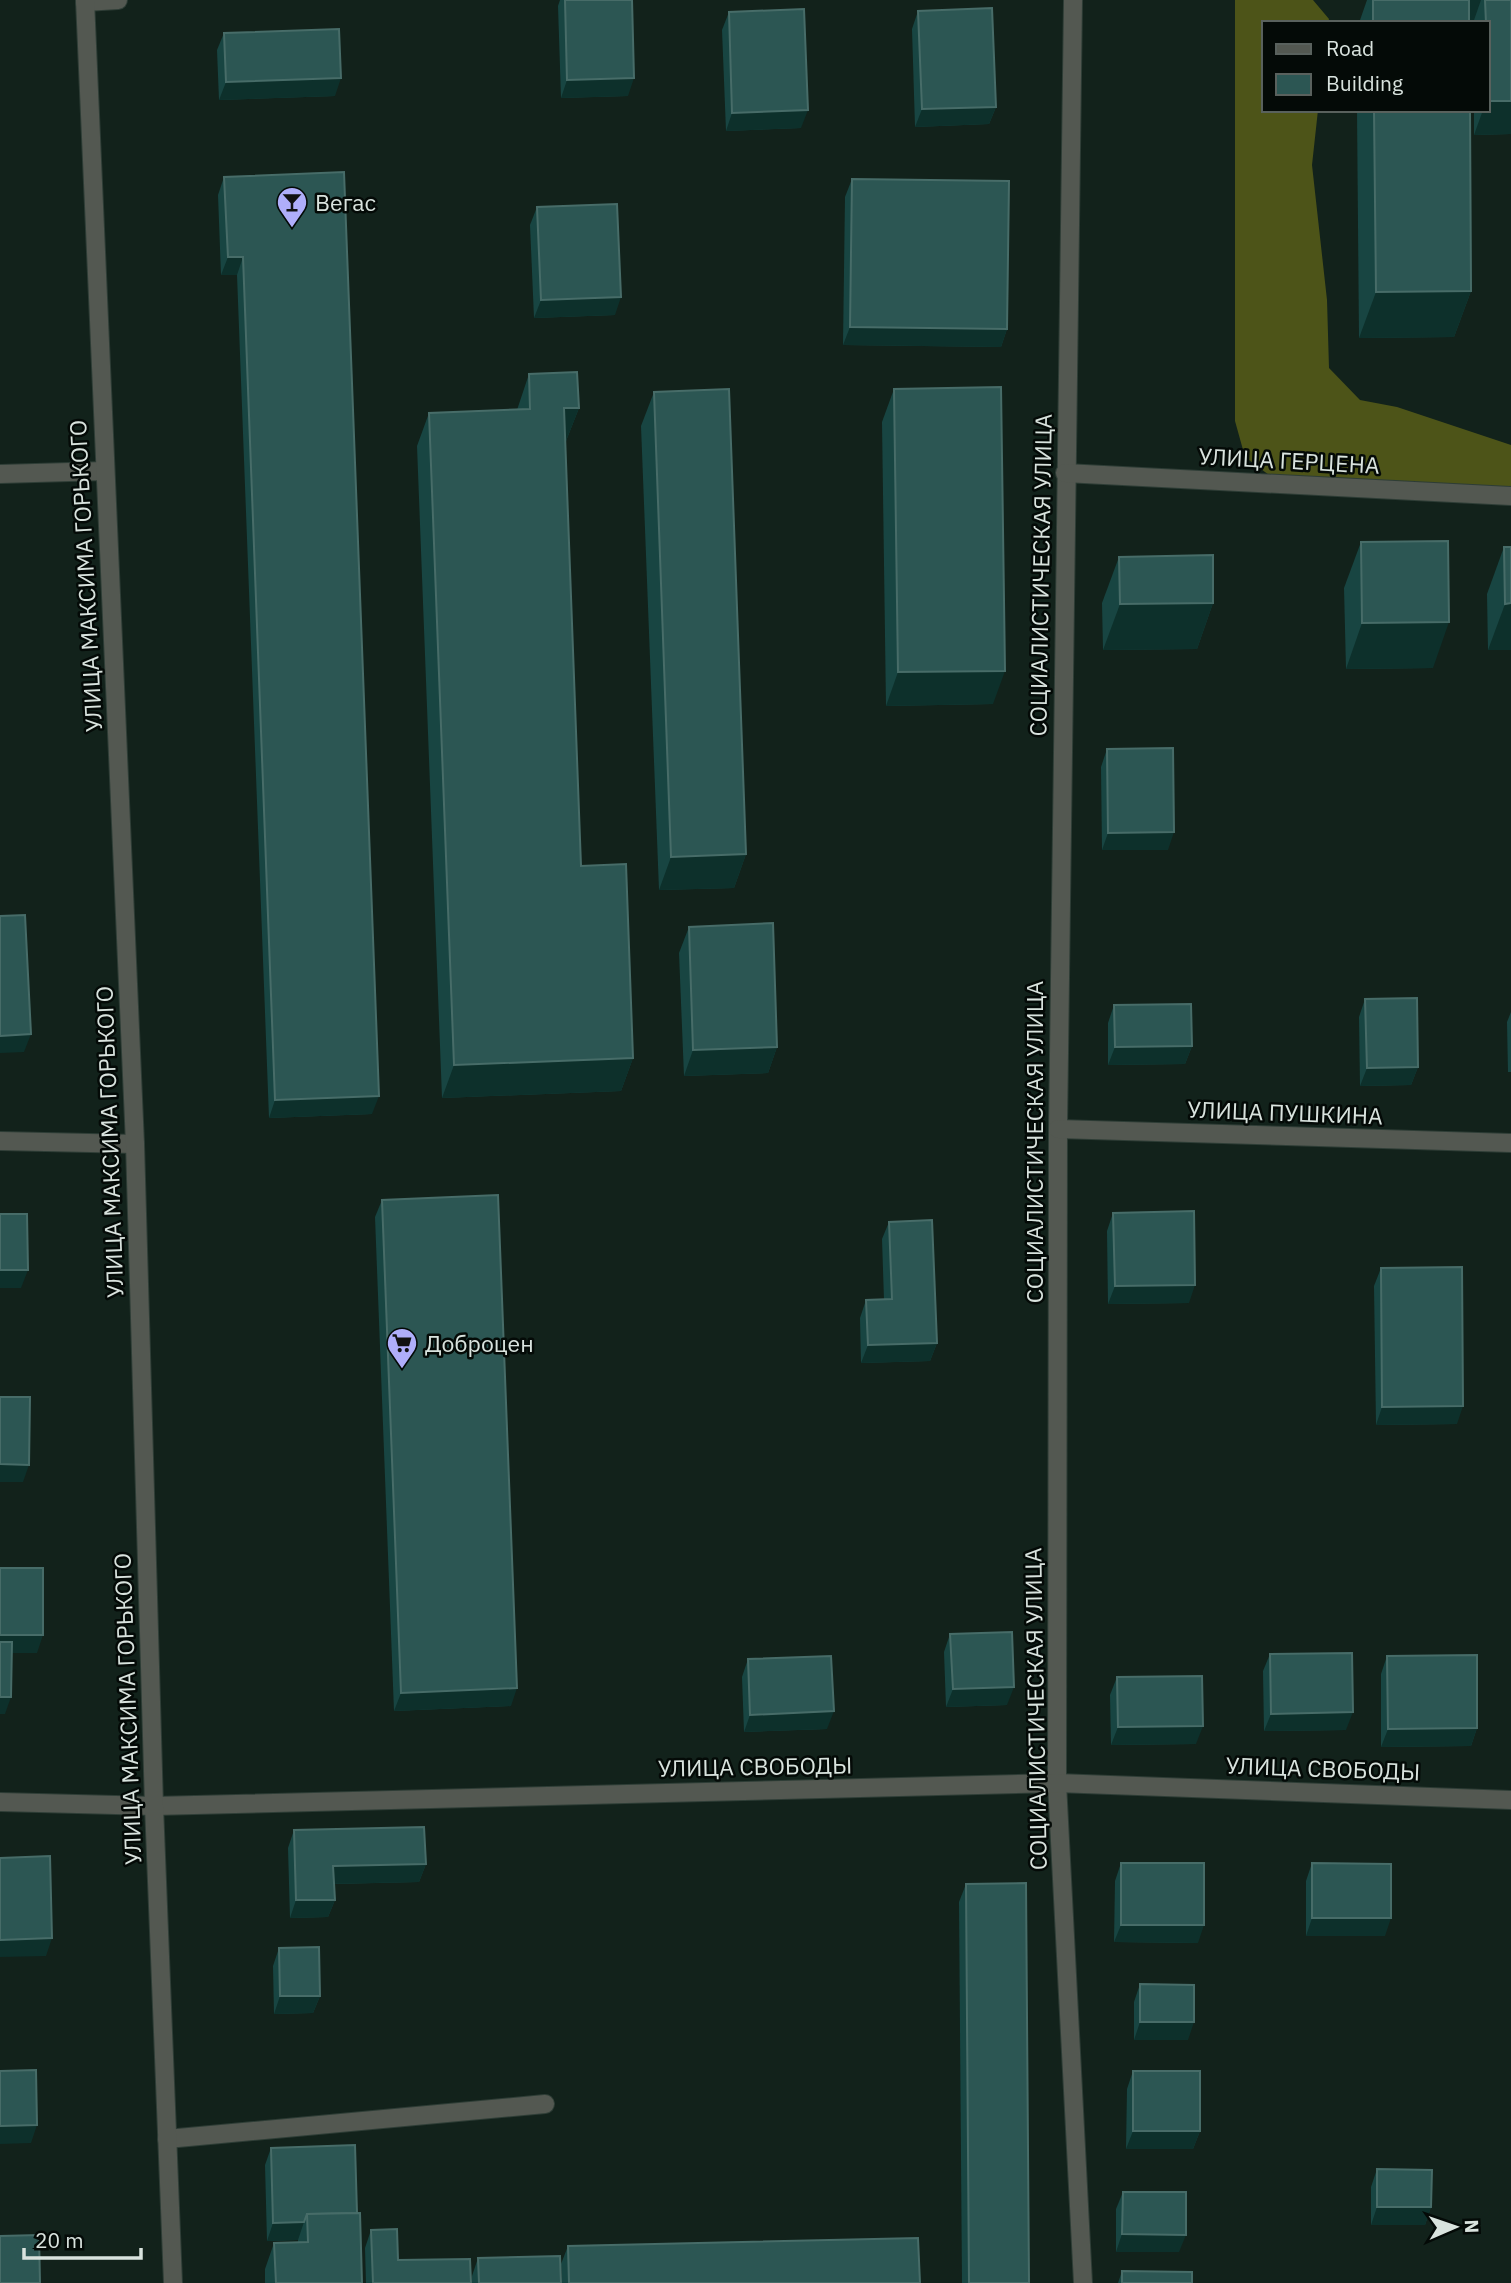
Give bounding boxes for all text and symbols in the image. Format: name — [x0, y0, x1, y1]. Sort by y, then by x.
legend — [1262, 21, 1490, 112]
text: Road — [1326, 34, 1374, 62]
text: Building — [1326, 69, 1403, 97]
bar icon: Вегас — [275, 185, 309, 229]
place label: Вегас — [315, 187, 376, 217]
street label: СОЦИАЛИСТИЧЕСКАЯ УЛИЦА — [1022, 413, 1058, 737]
street label: УЛИЦА МАКСИМА ГОРЬКОГО — [62, 419, 108, 733]
street label: УЛИЦА ГЕРЦЕНА — [1198, 440, 1381, 480]
street label: СОЦИАЛИСТИЧЕСКАЯ УЛИЦА — [1019, 980, 1049, 1303]
street label: УЛИЦА МАКСИМА ГОРЬКОГО — [89, 985, 129, 1299]
street label: УЛИЦА ПУШКИНА — [1187, 1094, 1384, 1130]
supermarket icon: Доброцен — [385, 1326, 419, 1370]
place label: Доброцен — [425, 1328, 534, 1358]
street label: СОЦИАЛИСТИЧЕСКАЯ УЛИЦА — [1017, 1547, 1053, 1871]
street label: УЛИЦА МАКСИМА ГОРЬКОГО — [107, 1552, 147, 1866]
street label: УЛИЦА СВОБОДЫ — [658, 1749, 852, 1783]
street label: УЛИЦА СВОБОДЫ — [1225, 1750, 1421, 1786]
north arrow — [1420, 2192, 1490, 2262]
scale bar — [24, 2216, 142, 2260]
text: N — [1460, 2219, 1484, 2234]
text: 20 m — [35, 2226, 84, 2254]

